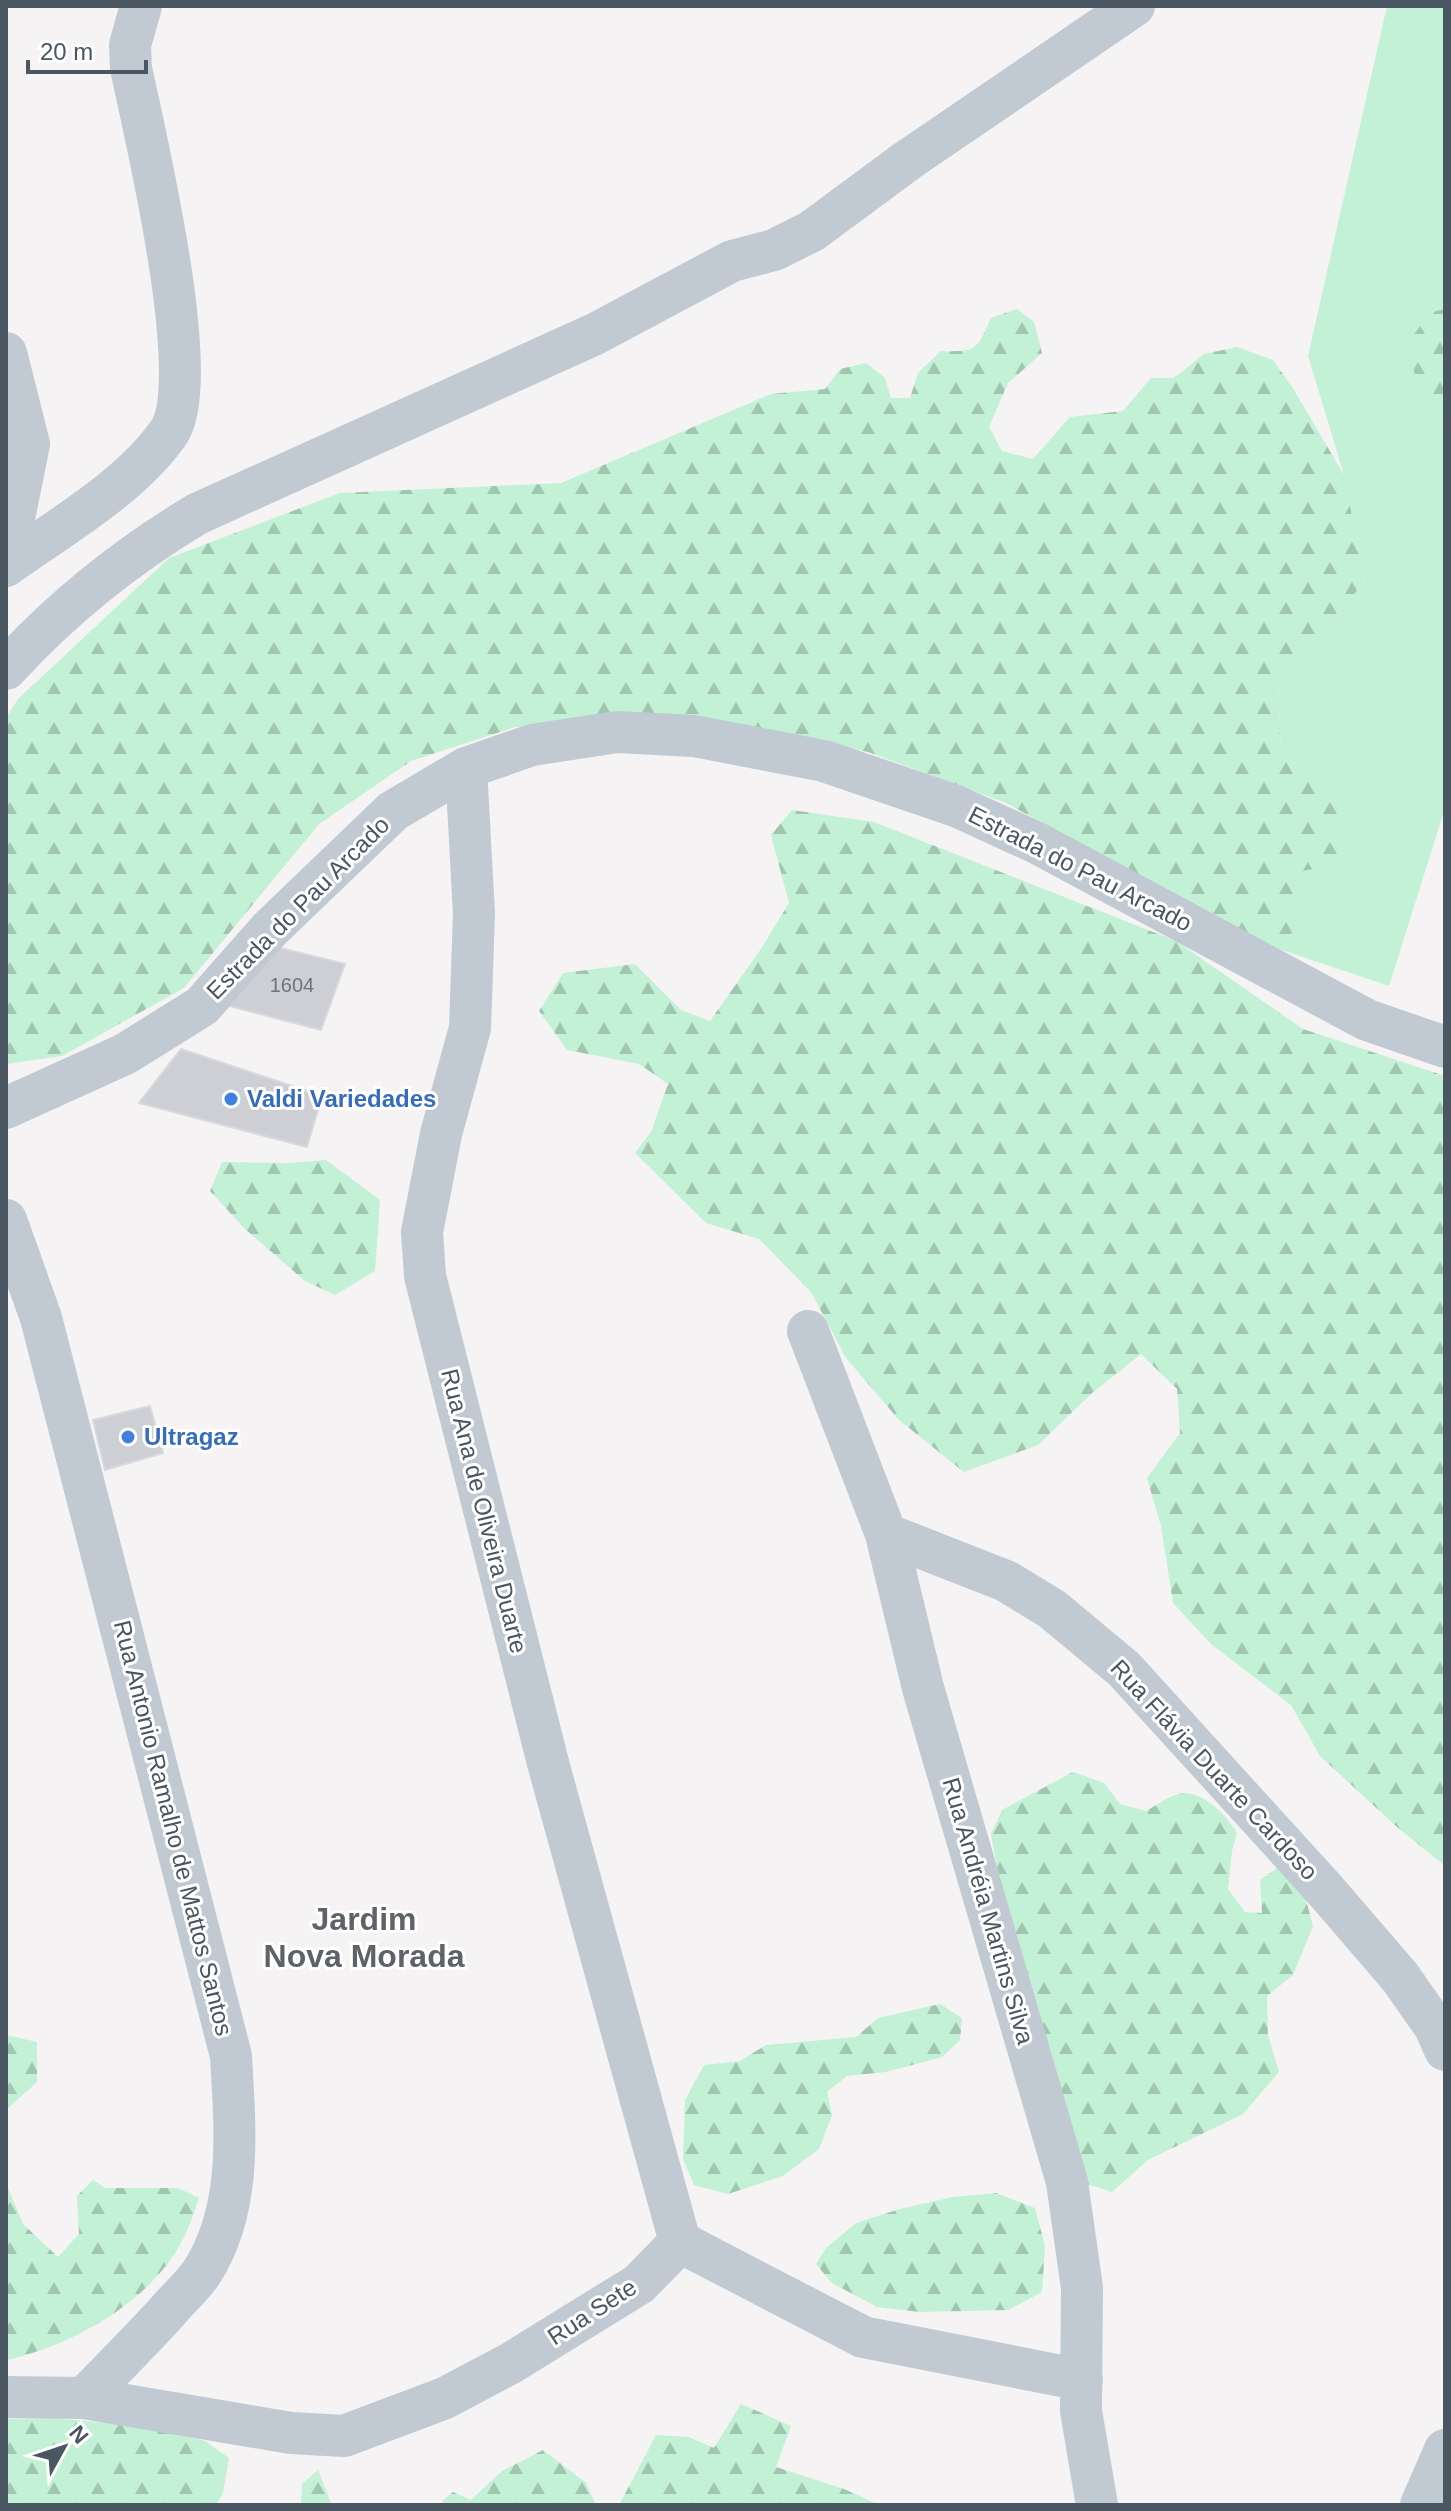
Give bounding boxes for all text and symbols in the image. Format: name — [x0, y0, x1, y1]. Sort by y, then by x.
scale bar — [28, 24, 146, 74]
text: 20 m — [40, 38, 93, 65]
street label: Estrada do Pau Arcado — [964, 800, 1196, 937]
street label: Estrada do Pau Arcado — [201, 811, 394, 1004]
house number: 1604 — [270, 974, 314, 996]
place label: Valdi Variedades — [247, 1085, 436, 1112]
marker: Valdi Variedades — [222, 1090, 240, 1108]
street label: Rua Ana de Oliveira Duarte — [436, 1366, 533, 1656]
place label: Ultragaz — [144, 1423, 239, 1450]
marker: Ultragaz — [119, 1428, 137, 1446]
street label: Rua Antonio Ramalho de Mattos Santos — [109, 1617, 238, 2038]
street label: Rua Flávia Duarte Cardoso — [1105, 1654, 1323, 1885]
street label: Rua Andréia Martins Silva — [937, 1774, 1040, 2048]
district label: Jardim Nova Morada — [264, 1901, 465, 1974]
street label: Rua Sete — [542, 2273, 641, 2350]
north arrow — [24, 2407, 104, 2487]
text: N — [64, 2420, 94, 2449]

